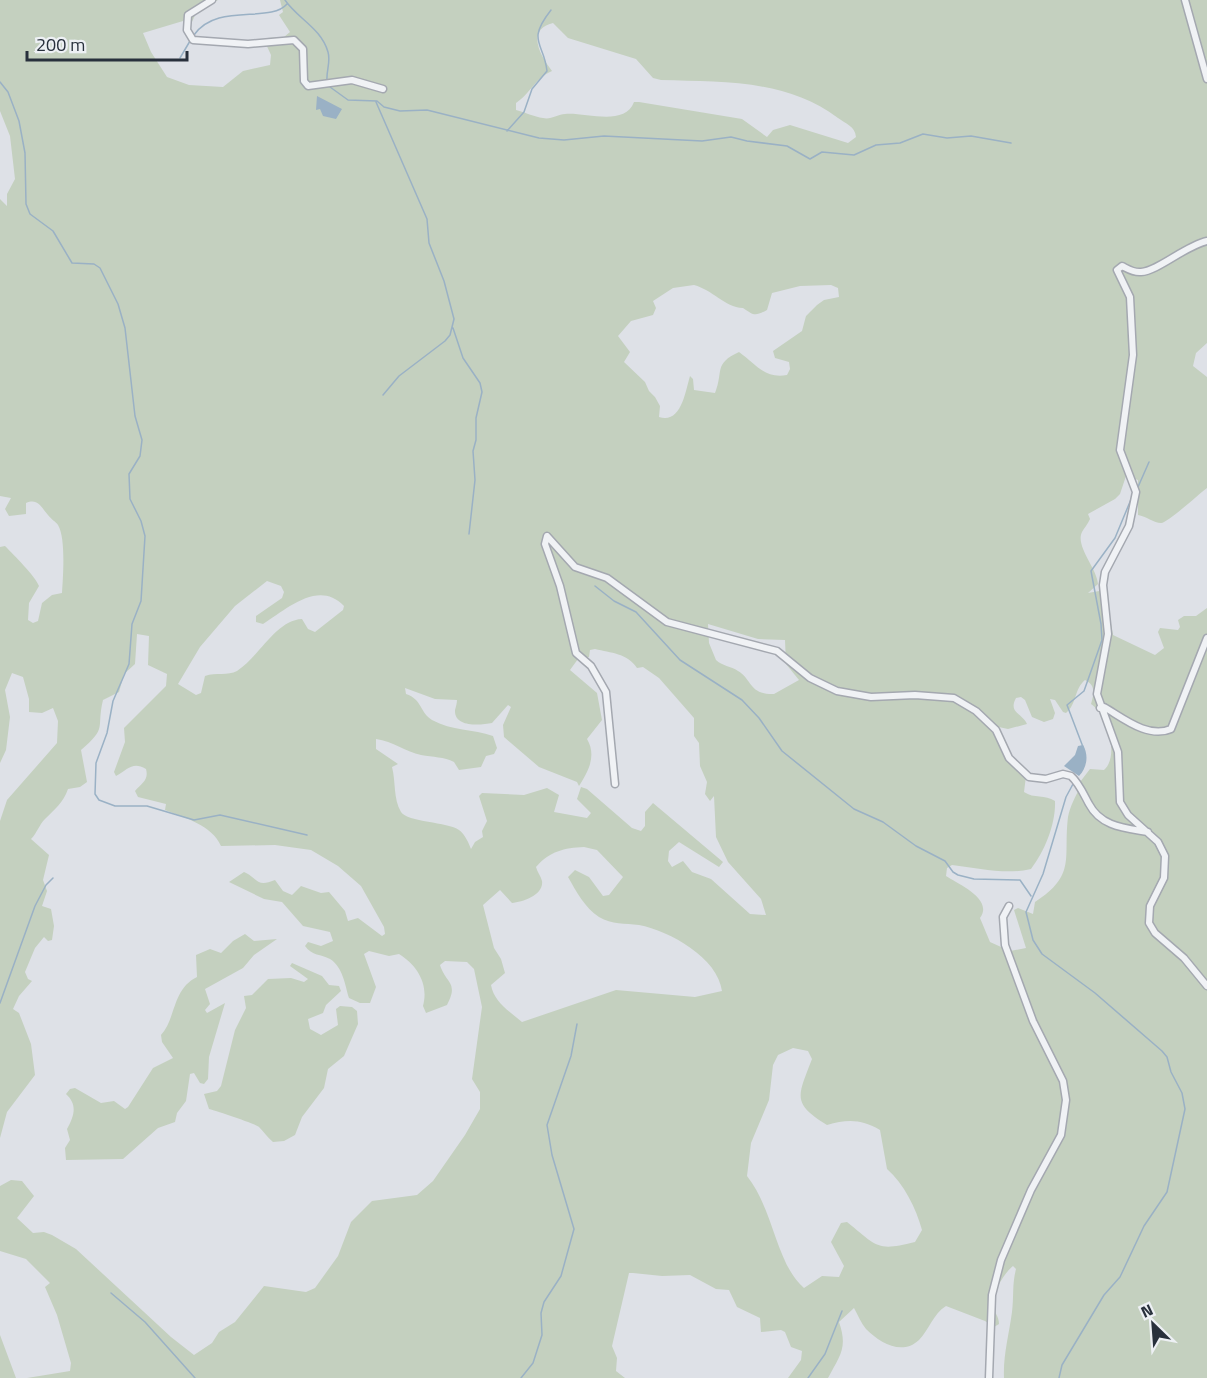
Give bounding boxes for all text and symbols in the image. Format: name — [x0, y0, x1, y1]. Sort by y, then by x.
scale bar — [27, 24, 188, 62]
text: 200 m — [36, 31, 85, 58]
north arrow — [1123, 1294, 1183, 1354]
text: N — [1137, 1297, 1157, 1324]

